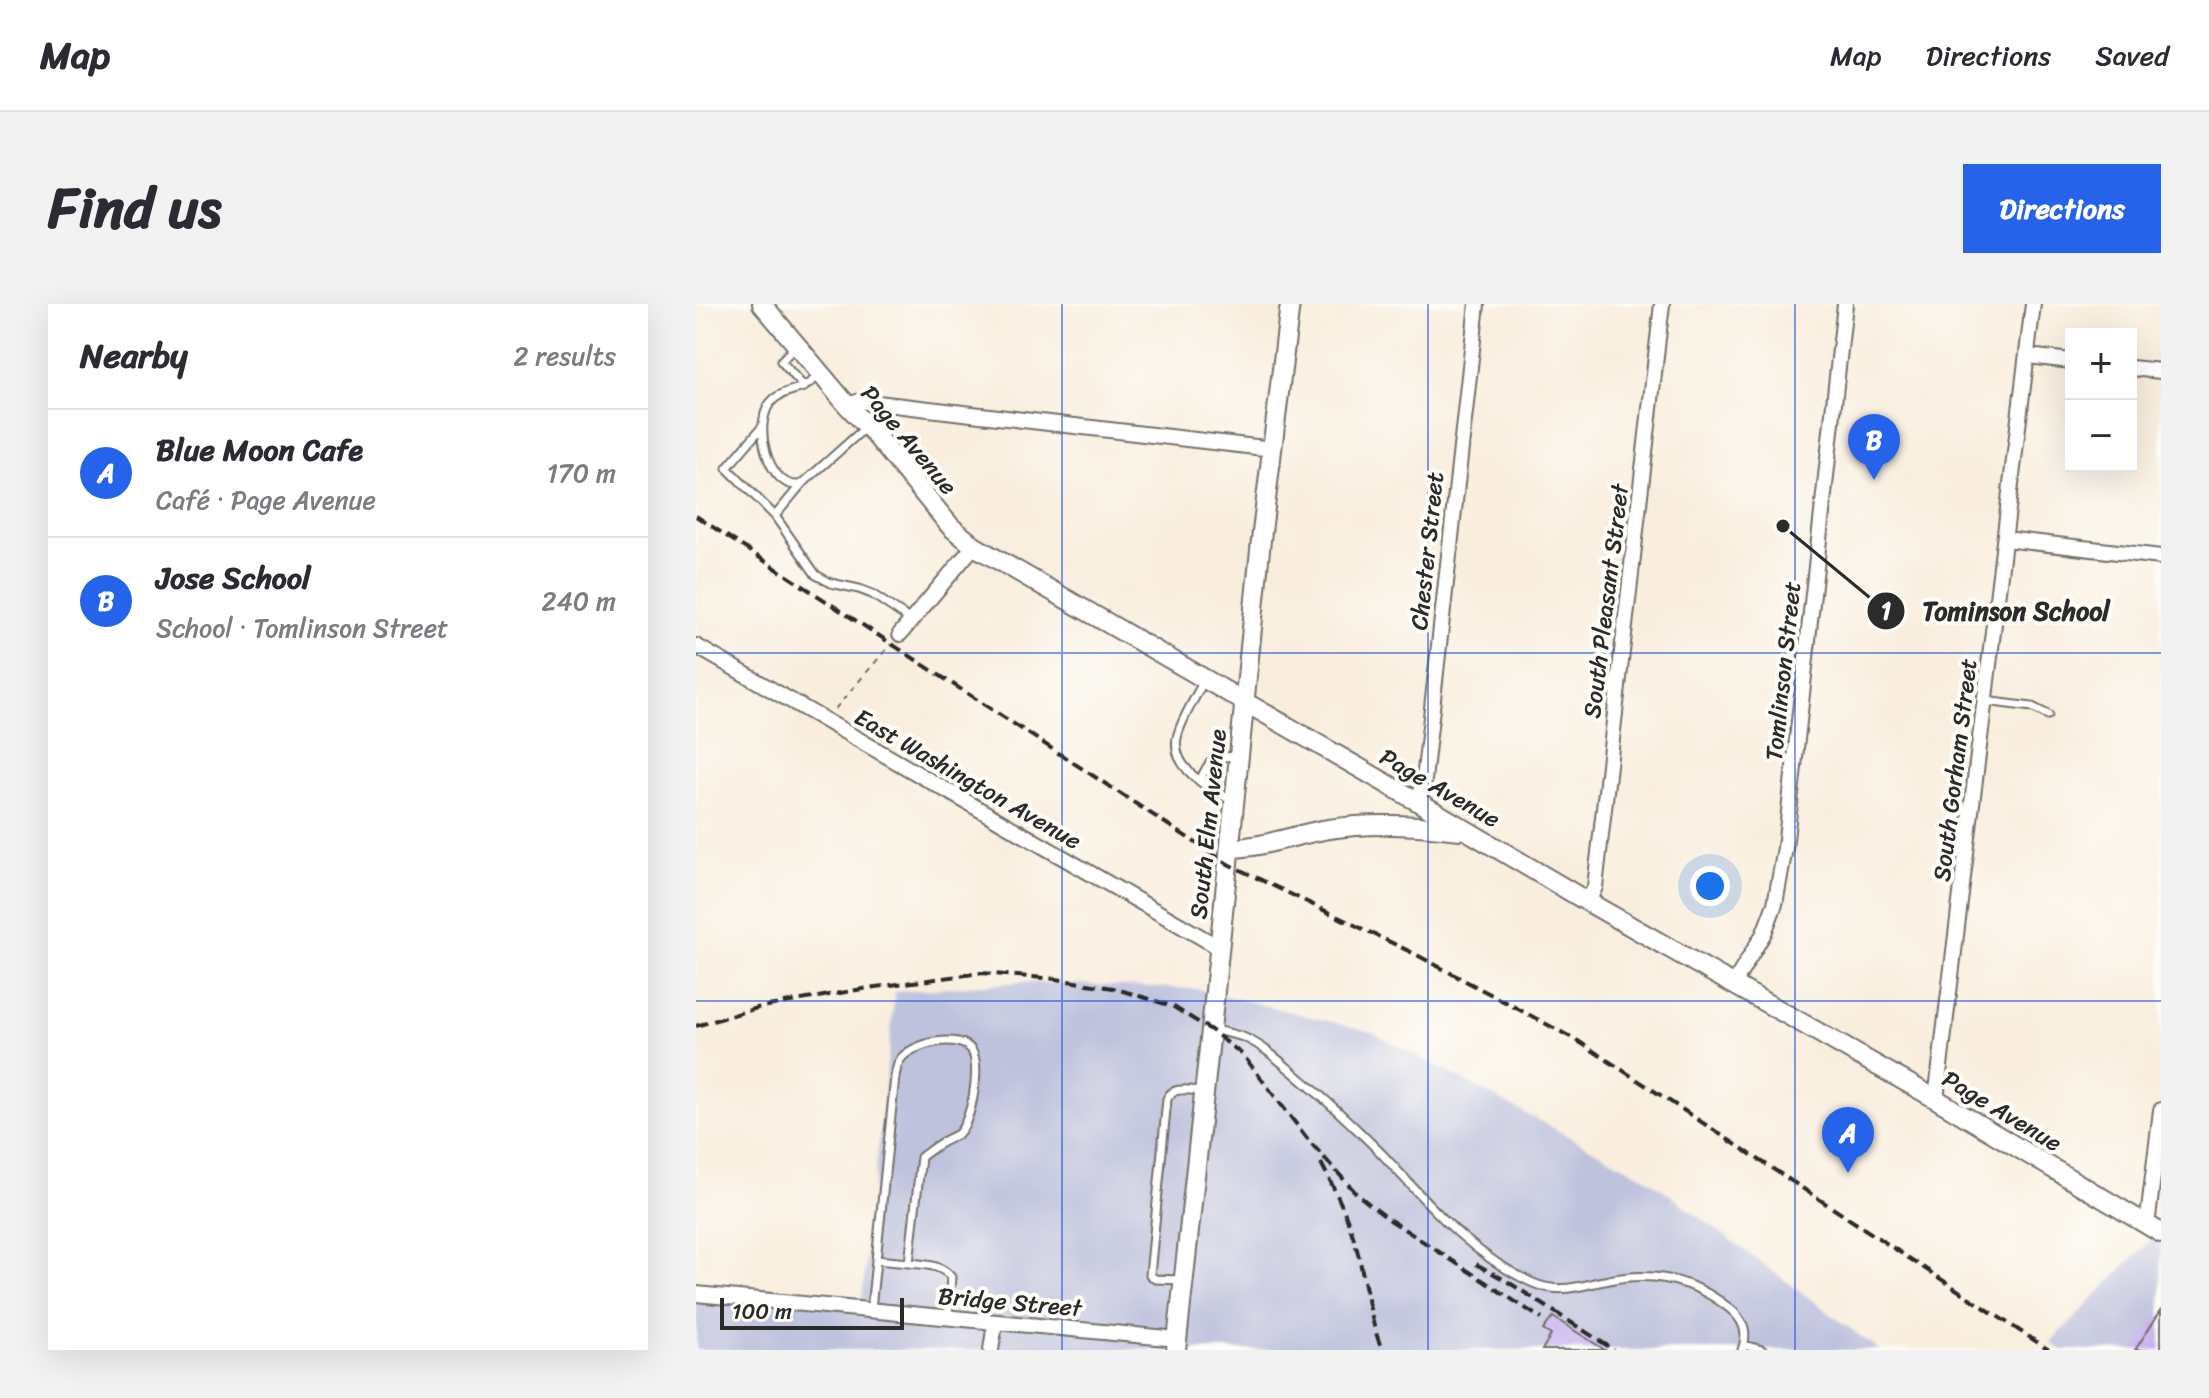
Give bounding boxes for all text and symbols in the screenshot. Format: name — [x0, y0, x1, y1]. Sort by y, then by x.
text: Map — [40, 22, 110, 89]
text: Map — [1830, 31, 1882, 80]
text: Directions — [1926, 31, 2051, 80]
text: Saved — [2095, 31, 2169, 80]
text: Find us — [48, 159, 221, 258]
button: Directions — [1963, 164, 2161, 253]
text: Nearby — [80, 326, 188, 386]
map controls — [2065, 328, 2137, 472]
button: + — [2065, 328, 2137, 400]
text: 2 results — [514, 333, 616, 379]
street label: Page Avenue — [850, 375, 968, 505]
button: − — [2065, 400, 2137, 472]
pin: B — [1848, 414, 1900, 480]
text: Blue Moon Cafe — [156, 423, 363, 477]
text: A — [97, 450, 115, 496]
text: 170 m — [547, 450, 616, 496]
street label: Chester Street — [1398, 470, 1456, 632]
text: Café · Page Avenue — [156, 477, 376, 523]
street label: South Pleasant Street — [1571, 480, 1641, 721]
text: Jose School — [156, 551, 311, 605]
text: B — [98, 578, 114, 624]
text: 240 m — [542, 578, 616, 624]
street label: Tomlinson Street — [1753, 579, 1813, 763]
callout: Tominson School — [1866, 586, 2125, 636]
text: Tominson School — [1922, 588, 2111, 634]
text: 1 — [1881, 590, 1891, 632]
text: School · Tomlinson Street — [156, 605, 448, 651]
street label: South Gorham Street — [1920, 656, 1990, 884]
street label: East Washington Avenue — [846, 697, 1090, 861]
street label: South Elm Avenue — [1177, 726, 1239, 921]
street label: Page Avenue — [1371, 736, 1509, 840]
your location — [1690, 866, 1730, 906]
street label: Page Avenue — [1934, 1058, 2070, 1164]
pin: A — [1822, 1107, 1874, 1173]
street label: Bridge Street — [936, 1275, 1085, 1329]
text: 100 m — [732, 1292, 792, 1331]
scale bar — [720, 1294, 904, 1330]

